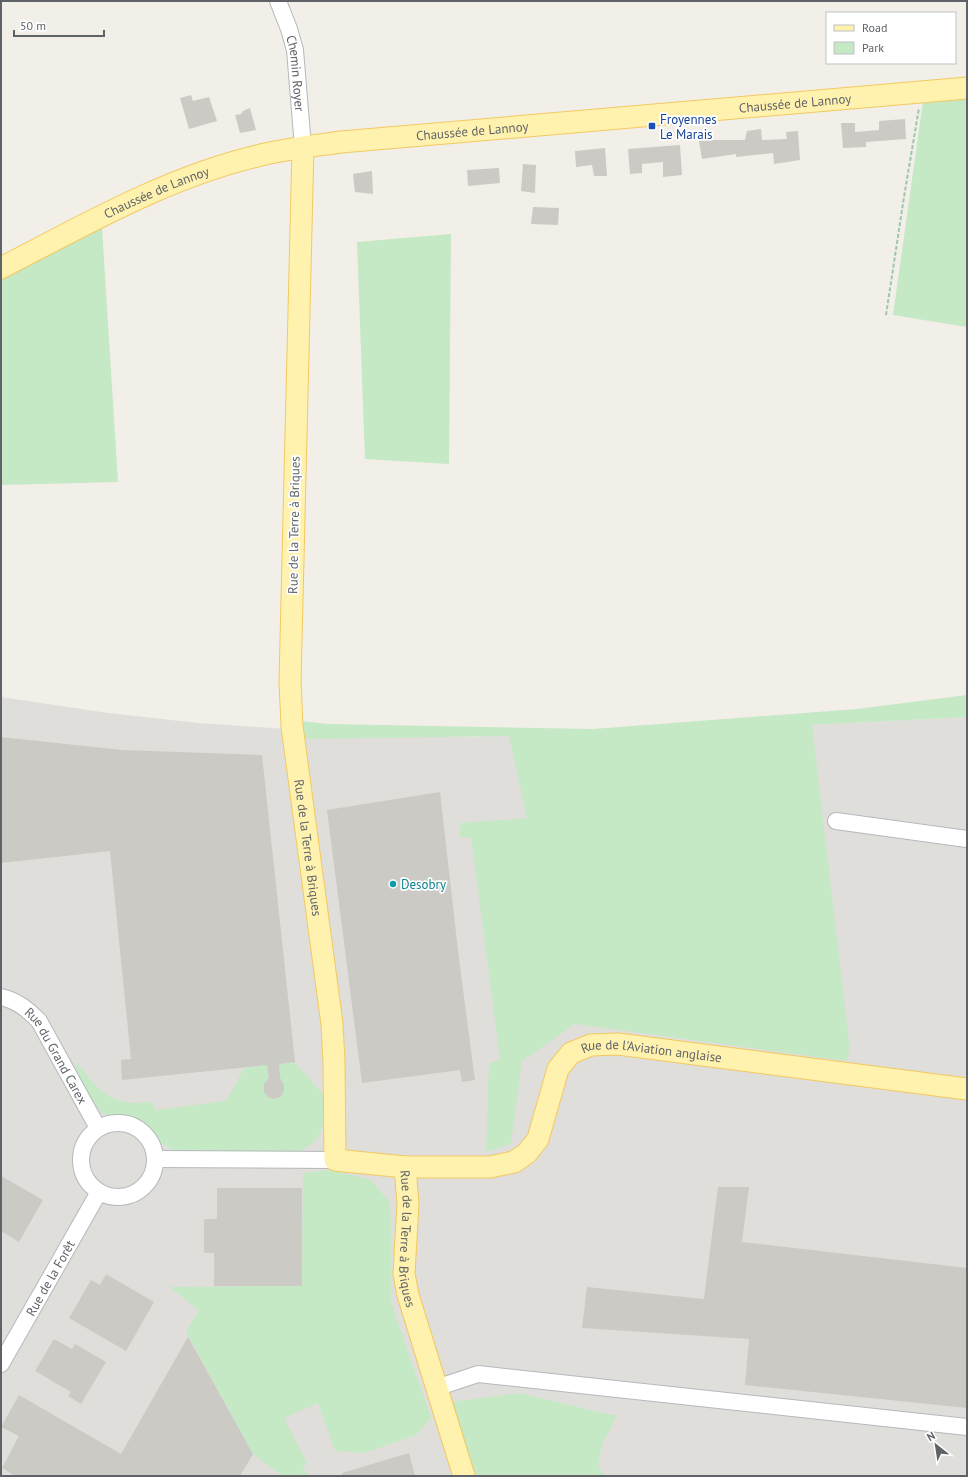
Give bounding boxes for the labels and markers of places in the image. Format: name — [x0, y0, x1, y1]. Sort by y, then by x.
place label: Froyennes Le Marais — [660, 111, 717, 143]
marker: Froyennes Le Marais — [647, 121, 657, 131]
place label: Desobry — [401, 876, 446, 893]
marker: Desobry — [388, 879, 398, 889]

